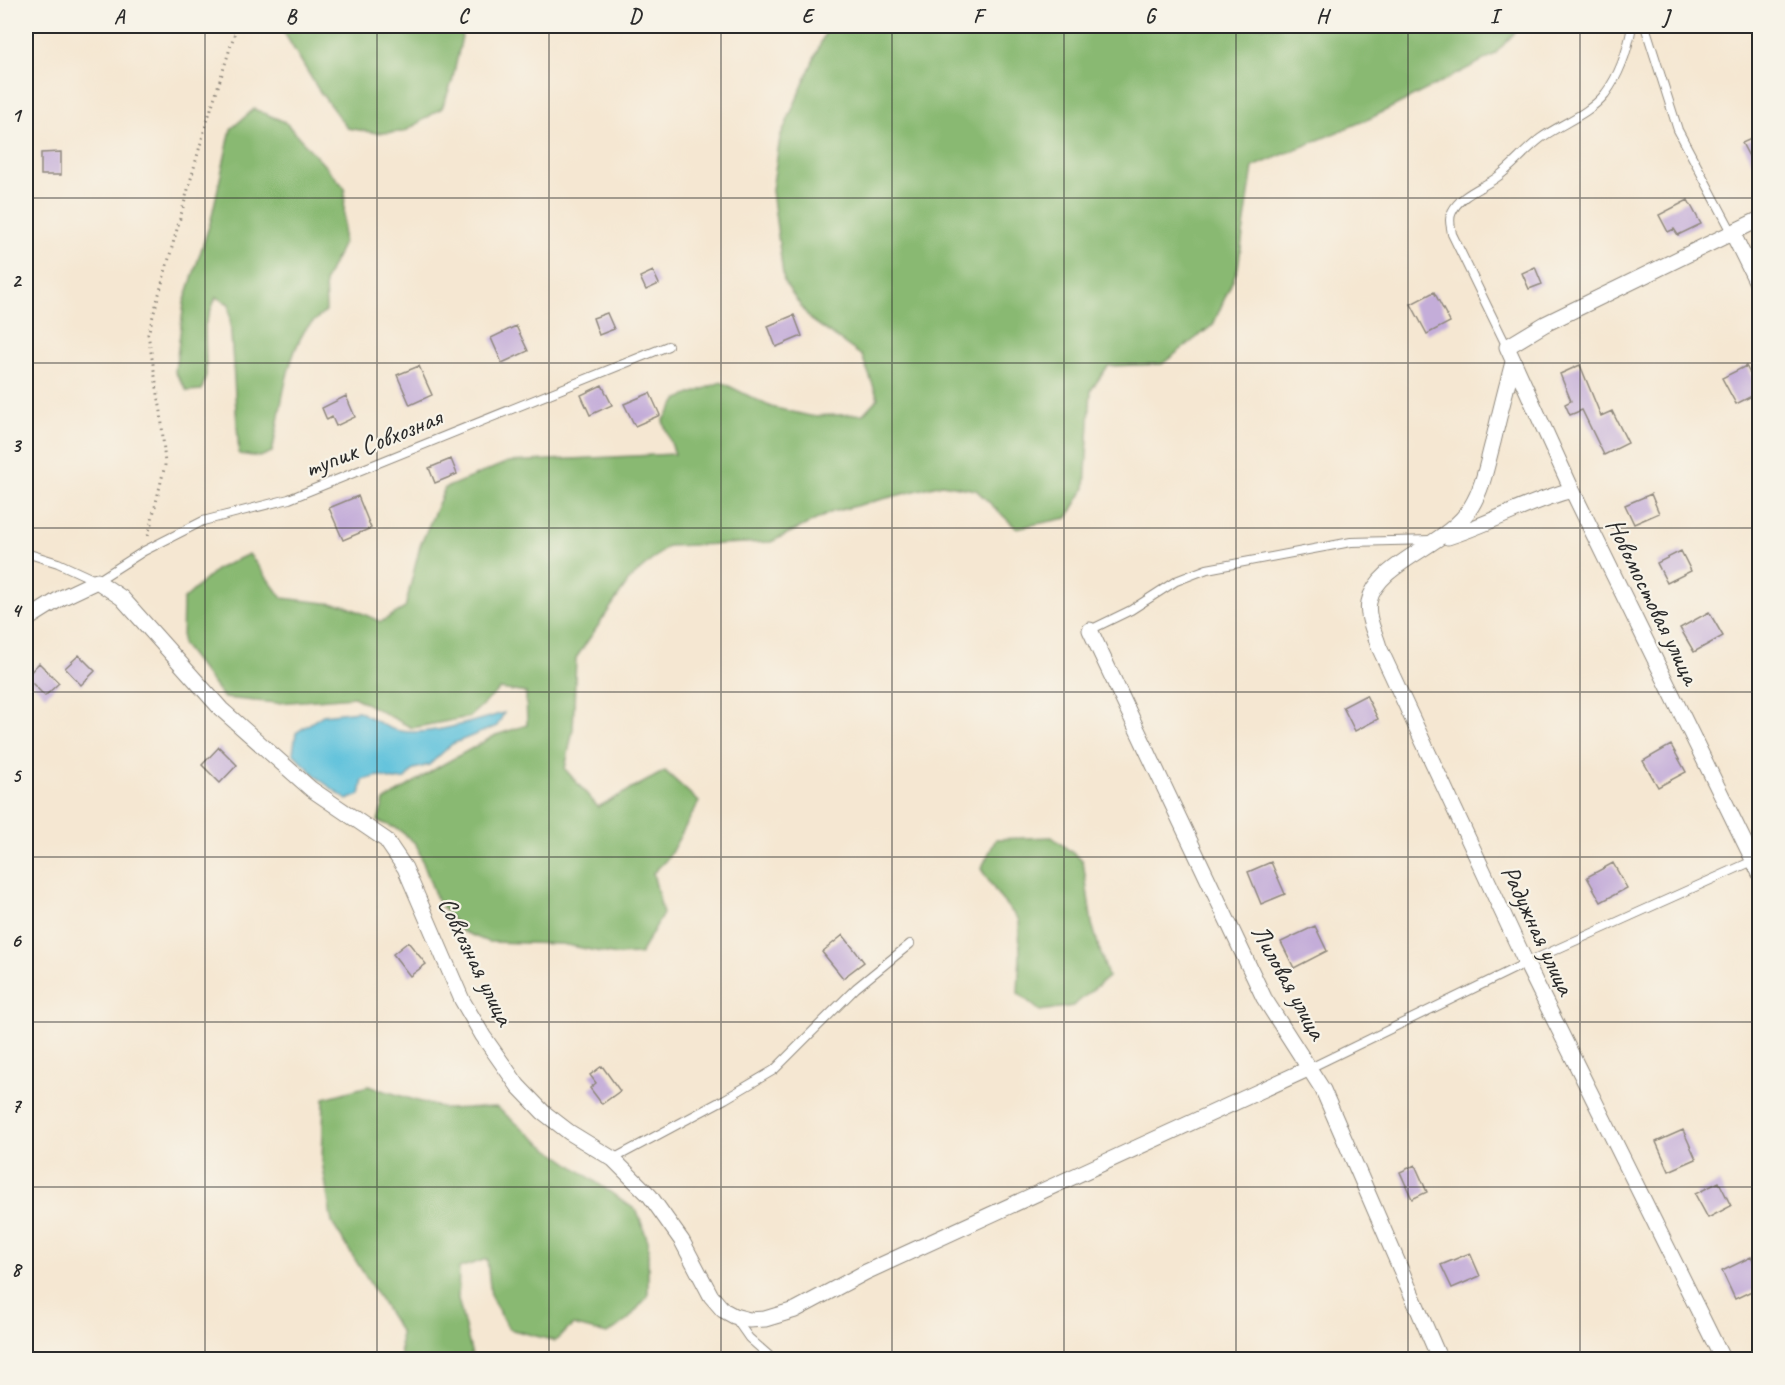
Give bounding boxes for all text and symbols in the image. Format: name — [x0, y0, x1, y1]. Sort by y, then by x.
text: A — [114, 4, 126, 29]
text: B — [286, 4, 298, 29]
text: C — [458, 4, 470, 29]
text: D — [629, 4, 643, 29]
text: E — [802, 4, 816, 29]
text: F — [973, 4, 987, 29]
text: G — [1145, 4, 1158, 29]
text: H — [1316, 4, 1331, 29]
text: I — [1490, 4, 1503, 29]
text: J — [1661, 4, 1673, 29]
text: 1 — [12, 103, 23, 128]
text: 2 — [12, 268, 23, 293]
street label: тупик Совхозная — [300, 400, 448, 485]
text: 3 — [12, 433, 23, 458]
street label: Новомостовая улица — [1599, 512, 1709, 692]
text: 4 — [12, 598, 24, 623]
text: 5 — [12, 763, 23, 788]
street label: Радужная улица — [1494, 860, 1583, 1002]
street label: Совхозная улица — [431, 891, 522, 1032]
street label: Лиловая улица — [1244, 919, 1335, 1047]
text: 6 — [11, 928, 22, 953]
text: 7 — [12, 1093, 23, 1118]
text: 8 — [12, 1257, 24, 1282]

